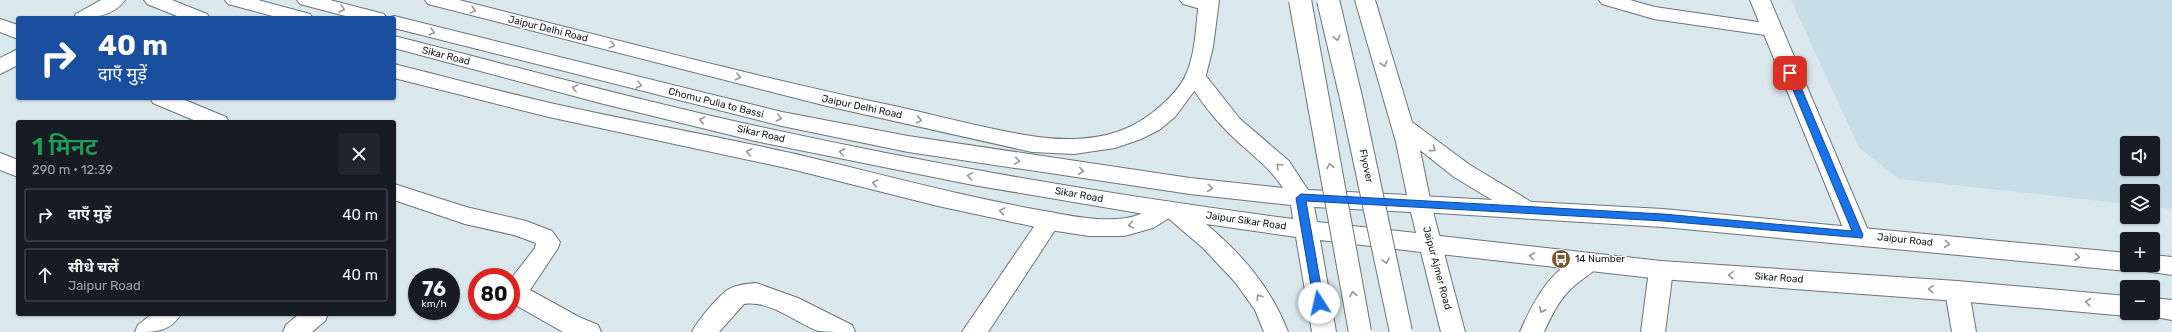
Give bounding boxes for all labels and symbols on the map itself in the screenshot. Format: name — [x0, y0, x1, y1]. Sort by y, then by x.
one-way arrow — [338, 4, 345, 13]
one-way arrow — [469, 5, 476, 14]
street label: Jaipur Delhi Road — [507, 13, 589, 45]
one-way arrow — [428, 28, 435, 36]
one-way arrow — [1333, 35, 1341, 41]
one-way arrow — [609, 41, 616, 49]
street label: Sikar Road — [421, 44, 471, 68]
pin — [1773, 56, 1807, 90]
one-way arrow — [1379, 61, 1387, 68]
one-way arrow — [735, 72, 742, 81]
one-way arrow — [636, 80, 642, 88]
one-way arrow — [572, 85, 579, 93]
street label: Chomu Pulia to Bassi — [667, 85, 765, 121]
street label: Jaipur Delhi Road — [821, 93, 903, 121]
one-way arrow — [776, 114, 782, 122]
one-way arrow — [916, 115, 923, 123]
one-way arrow — [698, 116, 705, 124]
street label: Sikar Road — [736, 123, 786, 145]
one-way arrow — [1428, 144, 1435, 151]
one-way arrow — [746, 148, 752, 156]
one-way arrow — [839, 148, 845, 156]
street label: Flyover — [1357, 148, 1375, 184]
one-way arrow — [1014, 157, 1020, 165]
one-way arrow — [1276, 163, 1284, 171]
one-way arrow — [1326, 163, 1335, 169]
one-way arrow — [1078, 166, 1084, 175]
one-way arrow — [966, 172, 973, 181]
one-way arrow — [872, 179, 879, 187]
one-way arrow — [1207, 184, 1213, 193]
street label: Sikar Road — [1054, 185, 1104, 205]
one-way arrow — [999, 208, 1005, 216]
street label: Jaipur Sikar Road — [1205, 209, 1287, 233]
one-way arrow — [1127, 221, 1134, 229]
street label: Jaipur Ajmer Road — [1420, 225, 1454, 311]
street label: Jaipur Road — [1877, 231, 1933, 249]
one-way arrow — [1944, 239, 1950, 248]
bus stop icon: 14 Number — [1550, 248, 1572, 270]
one-way arrow — [1529, 252, 1535, 261]
one-way arrow — [2074, 252, 2080, 261]
place label: 14 Number — [1575, 253, 1625, 265]
one-way arrow — [1382, 257, 1390, 264]
speed limit sign: 80 — [468, 268, 520, 320]
one-way arrow — [1728, 270, 1734, 279]
street label: Sikar Road — [1754, 270, 1804, 286]
position arrow — [1298, 282, 1340, 324]
one-way arrow — [1928, 285, 1934, 294]
one-way arrow — [1349, 291, 1358, 297]
one-way arrow — [1256, 294, 1264, 301]
one-way arrow — [2085, 298, 2091, 307]
one-way arrow — [1539, 305, 1547, 313]

